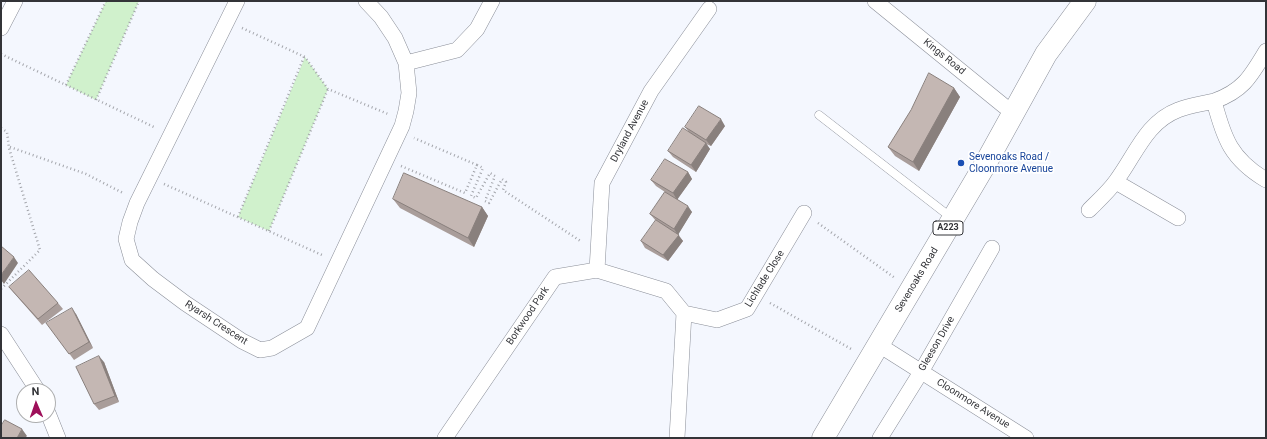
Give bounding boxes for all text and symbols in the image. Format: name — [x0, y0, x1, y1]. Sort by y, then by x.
street label: Kings Road — [921, 36, 967, 78]
street label: Dryland Avenue — [609, 98, 651, 164]
place label: Sevenoaks Road / Cloonmore Avenue — [969, 151, 1053, 174]
marker: Sevenoaks Road / Cloonmore Avenue — [956, 158, 966, 168]
road number: A223 — [933, 221, 963, 235]
street label: Sevenoaks Road — [893, 245, 941, 315]
street label: Lichlade Close — [743, 248, 787, 310]
street label: Borkwood Park — [504, 285, 552, 347]
street label: Ryarsh Crescent — [182, 298, 250, 348]
street label: Gleeson Drive — [917, 315, 957, 373]
street label: Cloonmore Avenue — [934, 377, 1012, 431]
north arrow — [16, 383, 56, 423]
text: N — [31, 385, 40, 398]

